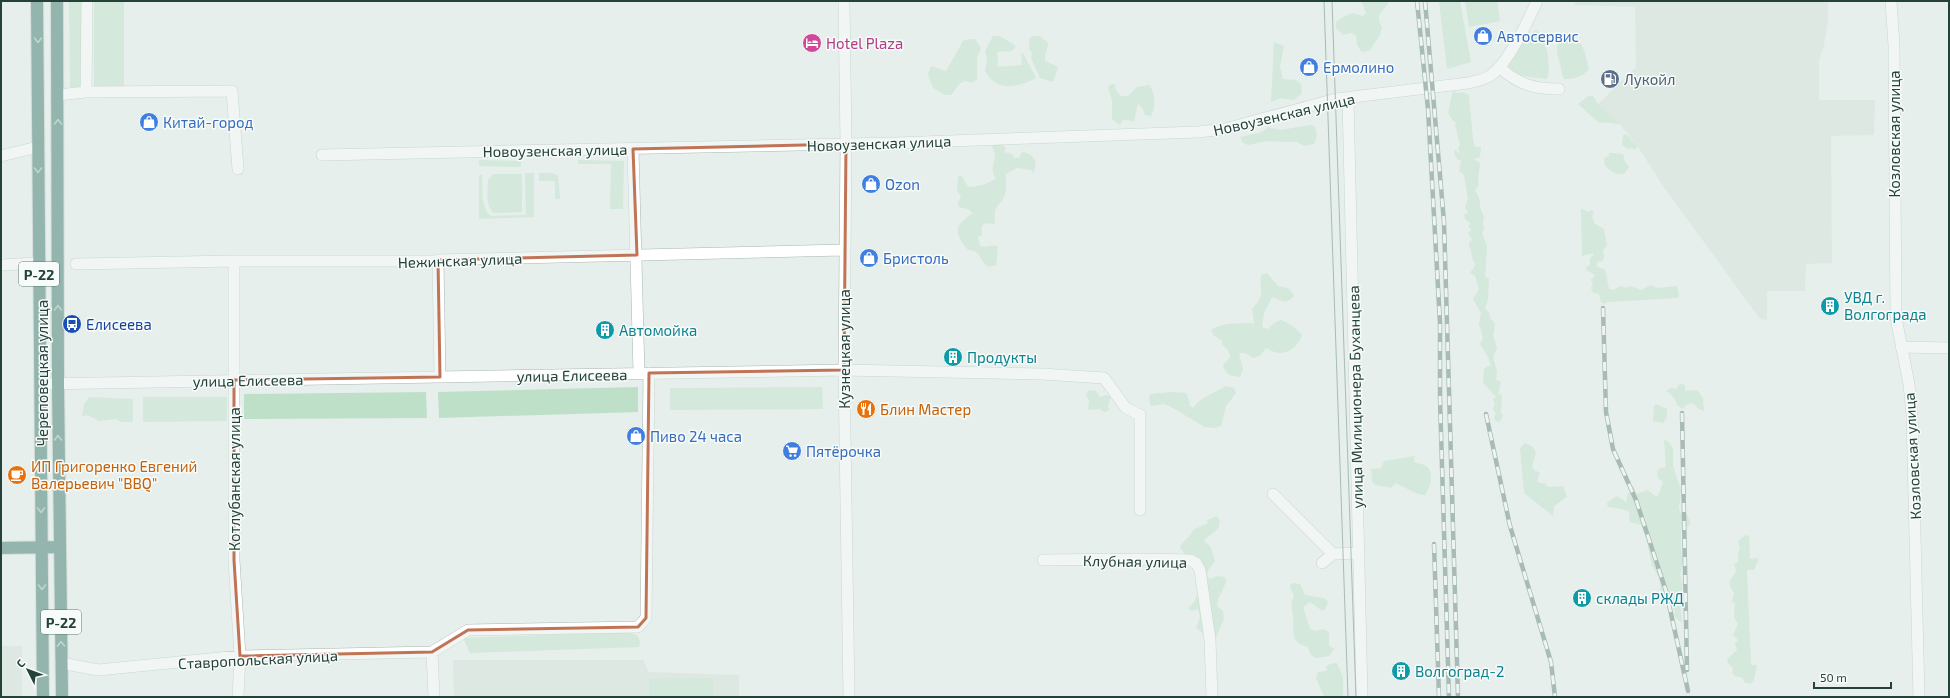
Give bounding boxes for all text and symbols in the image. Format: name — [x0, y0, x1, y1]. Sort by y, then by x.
shop icon: Автосервис — [1472, 25, 1494, 47]
place label: Автосервис — [1497, 27, 1579, 45]
hotel icon: Hotel Plaza — [801, 32, 823, 54]
place label: Hotel Plaza — [826, 34, 903, 52]
one-way arrow — [34, 37, 42, 43]
shop icon: Ермолино — [1298, 56, 1320, 78]
place label: Ермолино — [1323, 58, 1394, 76]
fuel station icon: Лукойл — [1599, 68, 1621, 90]
place label: Лукойл — [1624, 70, 1676, 89]
street label: Козловская улица — [1885, 70, 1904, 198]
street label: Новоузенская улица — [1211, 89, 1357, 140]
shop icon: Китай-город — [138, 111, 160, 133]
place label: Китай-город — [163, 113, 253, 131]
one-way arrow — [54, 119, 62, 125]
street label: Новоузенская улица — [806, 131, 952, 156]
street label: Новоузенская улица — [483, 140, 628, 161]
one-way arrow — [34, 167, 42, 173]
shop icon: Ozon — [860, 173, 882, 195]
place label: Ozon — [885, 175, 920, 193]
shop icon: Бристоль — [858, 247, 880, 269]
street label: Нежинская улица — [397, 249, 523, 272]
place label: Бристоль — [883, 249, 949, 267]
road number: Р-22 — [19, 262, 59, 286]
street label: улица Милиционера Буханцева — [1344, 285, 1367, 509]
place label: УВД г. Волгограда — [1844, 288, 1927, 323]
street label: Кузнецкая улица — [835, 289, 854, 409]
building icon: УВД г. Волгограда — [1819, 295, 1841, 317]
street label: Череповецкая улица — [33, 300, 52, 446]
one-way arrow — [54, 305, 62, 311]
bus stop icon: Елисеева — [61, 313, 83, 335]
place label: Елисеева — [86, 315, 152, 333]
building icon: Автомойка — [594, 319, 616, 341]
place label: Автомойка — [619, 321, 697, 339]
building icon: Продукты — [942, 346, 964, 368]
place label: Продукты — [967, 348, 1037, 367]
street label: улица Елисеева — [516, 365, 628, 386]
street label: улица Елисеева — [192, 370, 304, 391]
street label: Козловская улица — [1900, 392, 1925, 520]
restaurant icon: Блин Мастер — [855, 398, 877, 420]
place label: Блин Мастер — [880, 400, 971, 418]
street label: Котлубанская улица — [225, 407, 244, 551]
shop icon: Пиво 24 часа — [625, 425, 647, 447]
place label: Пиво 24 часа — [650, 427, 742, 445]
one-way arrow — [54, 435, 63, 441]
supermarket icon: Пятёрочка — [781, 440, 803, 462]
place label: Пятёрочка — [806, 442, 881, 460]
place label: ИП Григоренко Евгений Валерьевич "BBQ" — [31, 457, 197, 493]
cafe icon: ИП Григоренко Евгений Валерьевич "BBQ" — [6, 464, 28, 486]
one-way arrow — [37, 507, 45, 513]
street label: Клубная улица — [1083, 551, 1187, 572]
one-way arrow — [38, 584, 46, 590]
building icon: склады РЖД — [1571, 587, 1593, 609]
place label: склады РЖД — [1596, 589, 1684, 607]
road number: Р-22 — [41, 610, 81, 634]
one-way arrow — [57, 641, 65, 647]
street label: Ставропольская улица — [178, 646, 338, 673]
north arrow — [8, 650, 48, 690]
text: С — [13, 656, 28, 670]
building icon: Волгоград-2 — [1390, 660, 1412, 682]
place label: Волгоград-2 — [1415, 662, 1504, 680]
scale bar — [1814, 664, 1891, 690]
text: 50 m — [1820, 670, 1847, 684]

